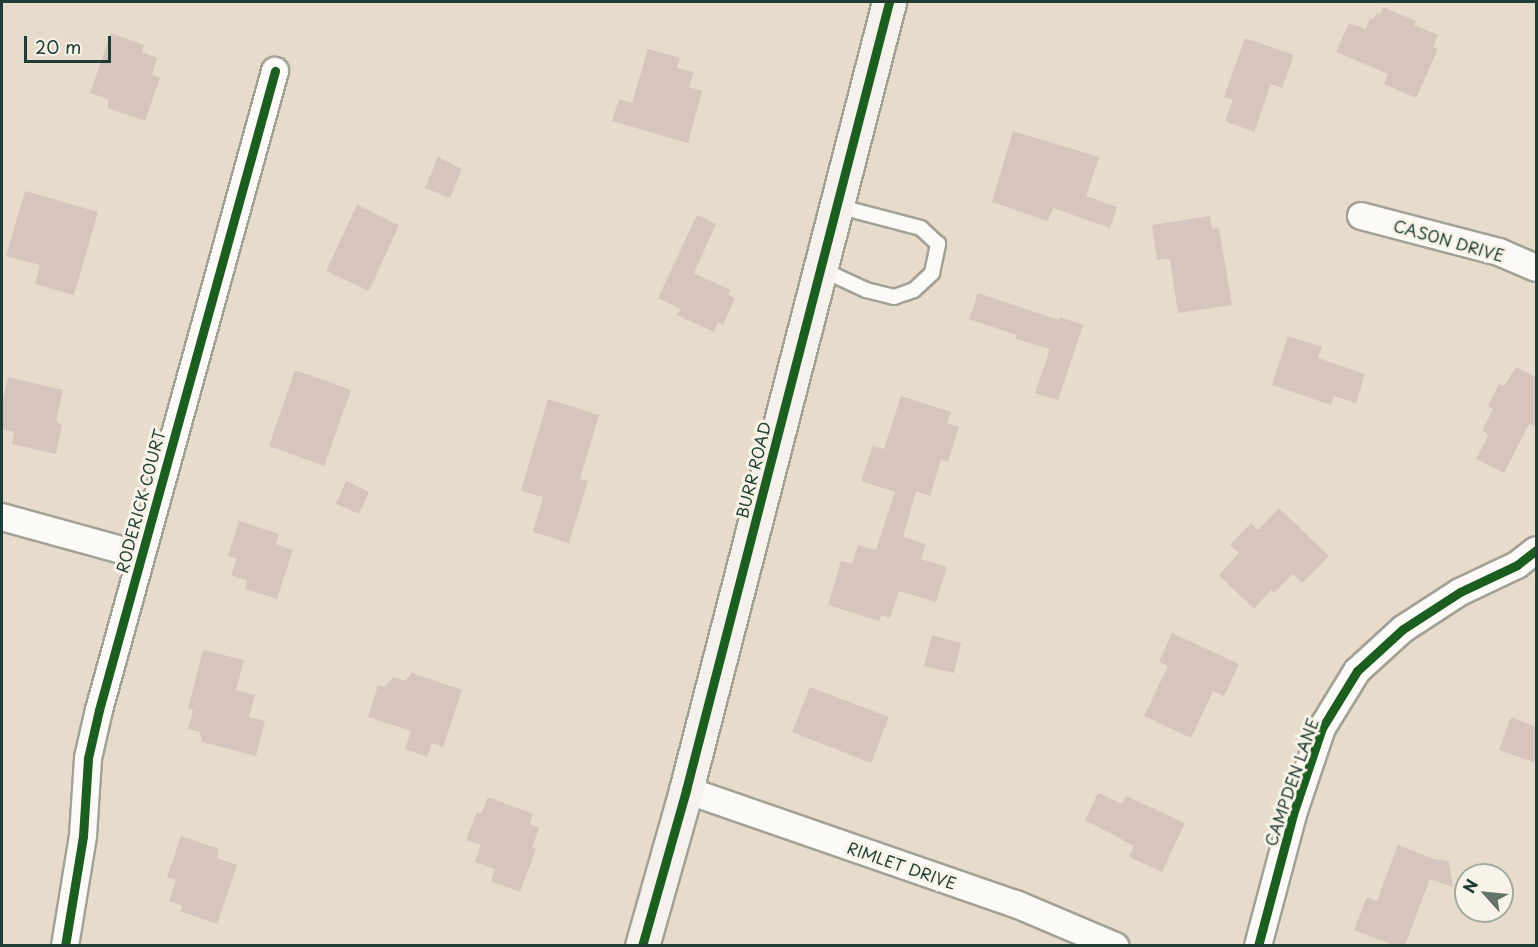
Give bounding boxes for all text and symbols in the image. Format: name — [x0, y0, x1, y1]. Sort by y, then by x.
scale bar — [27, 24, 114, 62]
text: 20 m — [35, 33, 81, 60]
street label: CASON DRIVE — [1392, 215, 1506, 265]
street label: BURR ROAD — [732, 419, 774, 521]
street label: RODERICK COURT — [111, 426, 169, 576]
street label: CAMPDEN LANE — [1260, 716, 1322, 848]
street label: RIMLET DRIVE — [844, 837, 960, 893]
north arrow — [1454, 863, 1514, 923]
text: N — [1456, 875, 1483, 897]

